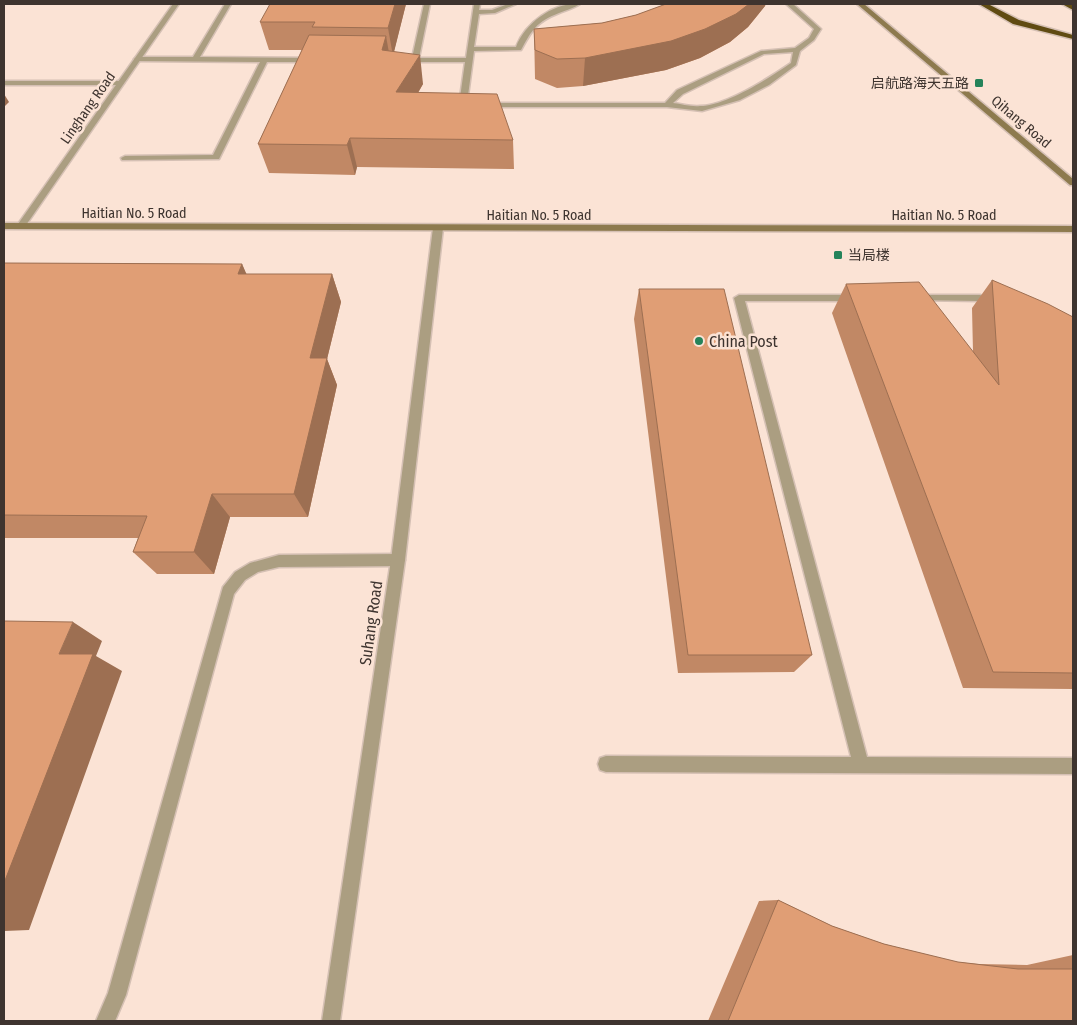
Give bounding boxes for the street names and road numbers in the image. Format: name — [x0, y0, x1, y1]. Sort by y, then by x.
street label: Linghang Road — [57, 69, 119, 147]
street label: Qihang Road — [988, 92, 1054, 152]
street label: Haitian No. 5 Road — [81, 205, 187, 222]
street label: Haitian No. 5 Road — [486, 207, 592, 224]
street label: Haitian No. 5 Road — [891, 207, 997, 224]
street label: Suhang Road — [356, 579, 386, 667]

